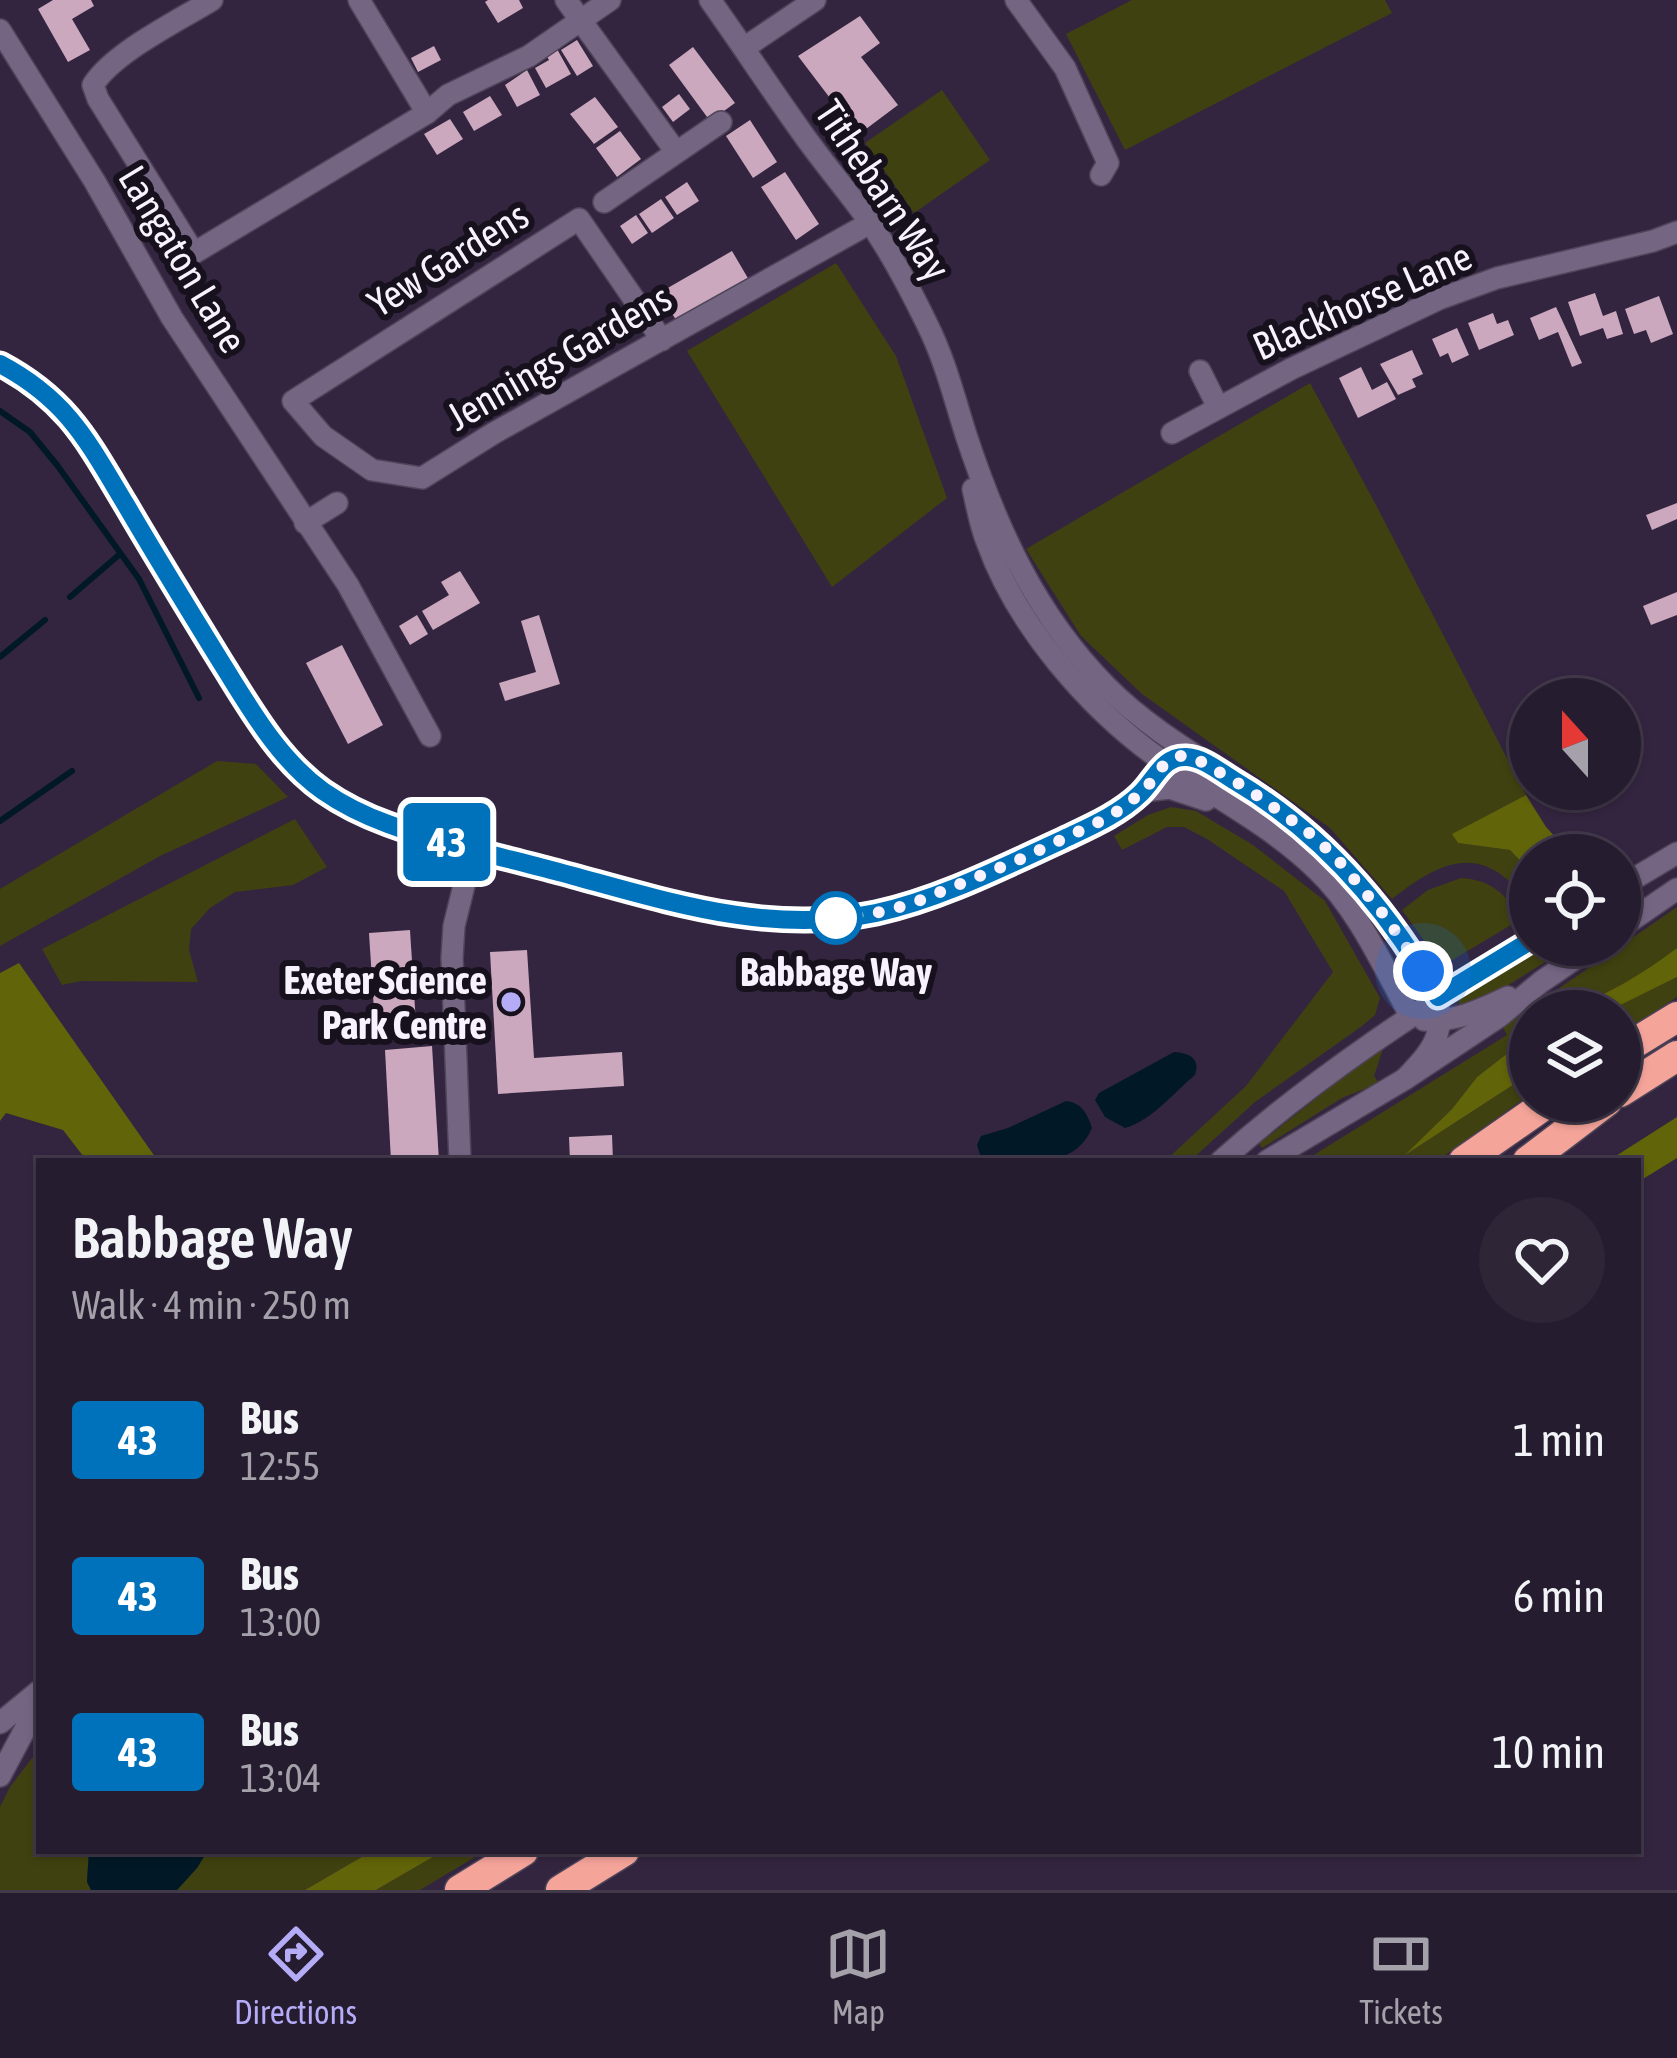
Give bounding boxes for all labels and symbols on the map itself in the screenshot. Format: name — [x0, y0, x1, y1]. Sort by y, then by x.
street label: Tithebarn Way — [807, 92, 959, 288]
street label: Langaton Lane — [110, 158, 256, 360]
street label: Yew Gardens — [360, 193, 536, 325]
street label: Blackhorse Lane — [1246, 233, 1478, 369]
street label: Jennings Gardens — [439, 275, 679, 439]
north arrow — [1509, 678, 1641, 810]
line badge: 43 — [393, 803, 501, 881]
marker: Babbage Way — [811, 893, 861, 943]
your location — [1393, 941, 1453, 1001]
place label: Babbage Way — [740, 950, 932, 994]
place label: Exeter Science Park Centre — [283, 958, 487, 1047]
marker: Exeter Science Park Centre — [498, 989, 524, 1015]

